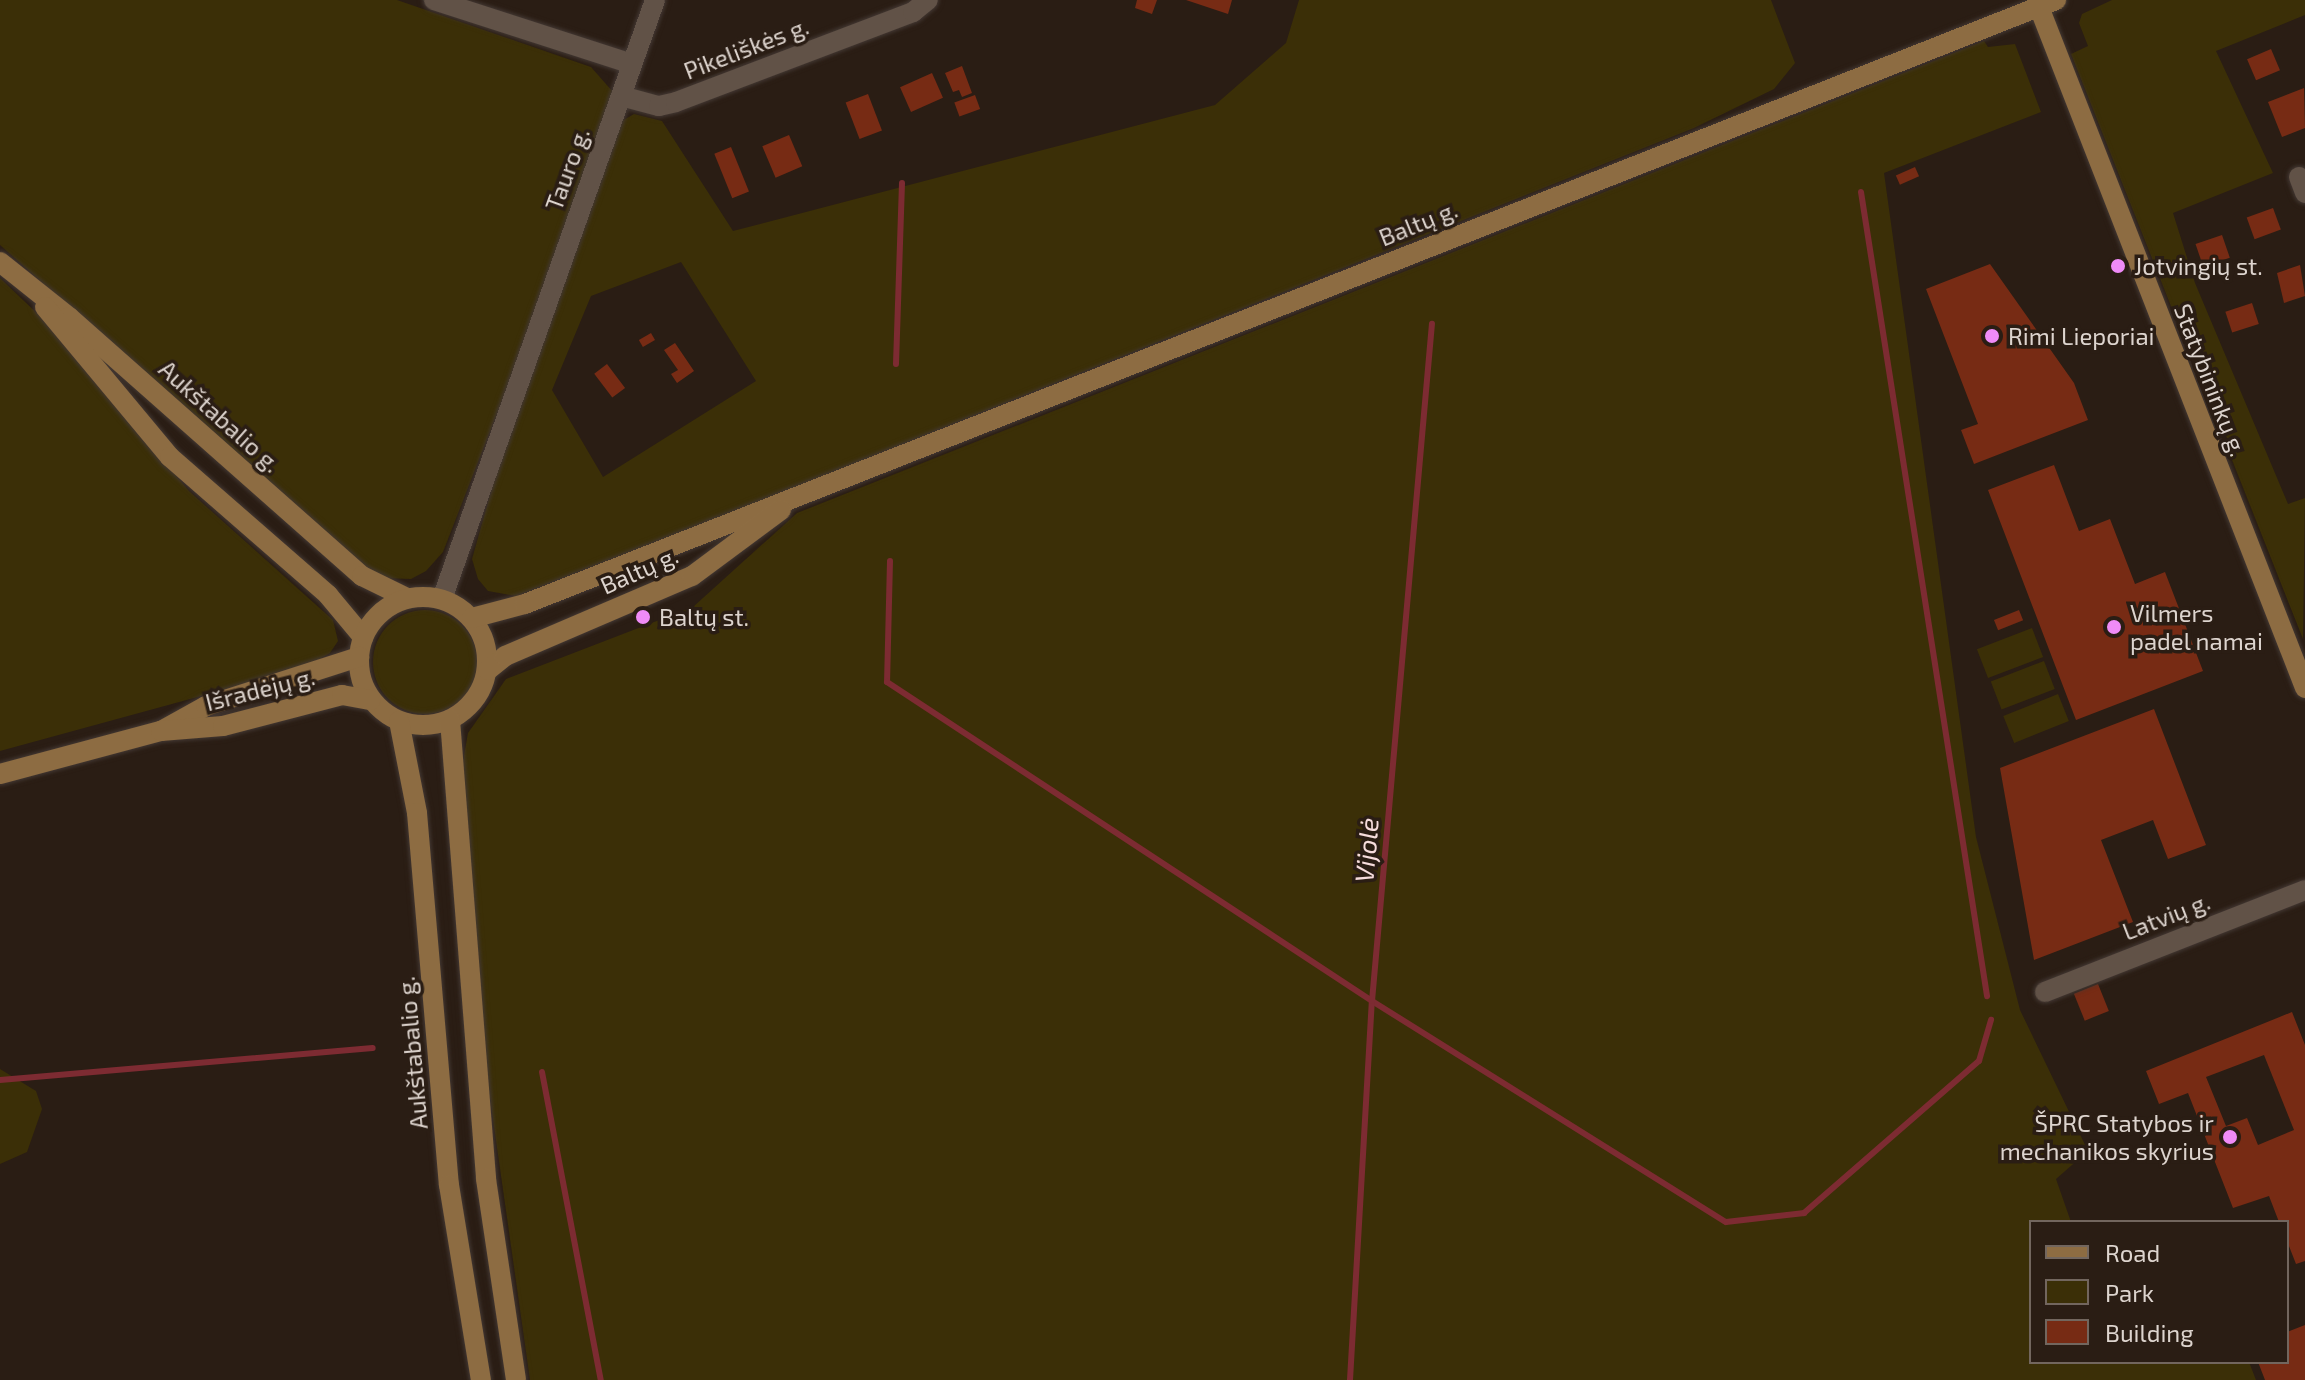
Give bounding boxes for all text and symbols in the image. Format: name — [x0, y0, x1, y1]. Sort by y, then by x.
street label: Pikeliškės g. — [680, 11, 812, 85]
street label: Tauro g. — [539, 124, 595, 214]
street label: Baltų g. — [1375, 194, 1461, 252]
place label: Jotvingių st. — [2134, 252, 2263, 280]
marker: Jotvingių st. — [2109, 257, 2127, 275]
street label: Statybininkų g. — [2169, 300, 2253, 460]
place label: Rimi Lieporiai — [2008, 322, 2155, 350]
marker: Rimi Lieporiai — [1983, 327, 2001, 345]
street label: Aukštabalio g. — [153, 354, 287, 478]
street label: Baltų g. — [596, 540, 682, 600]
place label: Vilmers padel namai — [2130, 599, 2263, 655]
place label: Baltų st. — [659, 603, 749, 631]
marker: Baltų st. — [634, 608, 652, 626]
marker: Vilmers padel namai — [2105, 618, 2123, 636]
street label: Išradėjų g. — [202, 661, 318, 717]
water label: Vijolė — [1348, 816, 1384, 884]
street label: Latvių g. — [2118, 886, 2214, 946]
street label: Aukštabalio g. — [391, 975, 433, 1131]
place label: ŠPRC Statybos ir mechanikos skyrius — [2000, 1109, 2214, 1165]
marker: ŠPRC Statybos ir mechanikos skyrius — [2221, 1128, 2239, 1146]
legend — [2029, 1220, 2289, 1364]
text: Road — [2105, 1238, 2160, 1267]
text: Park — [2105, 1278, 2154, 1307]
text: Building — [2105, 1318, 2194, 1347]

